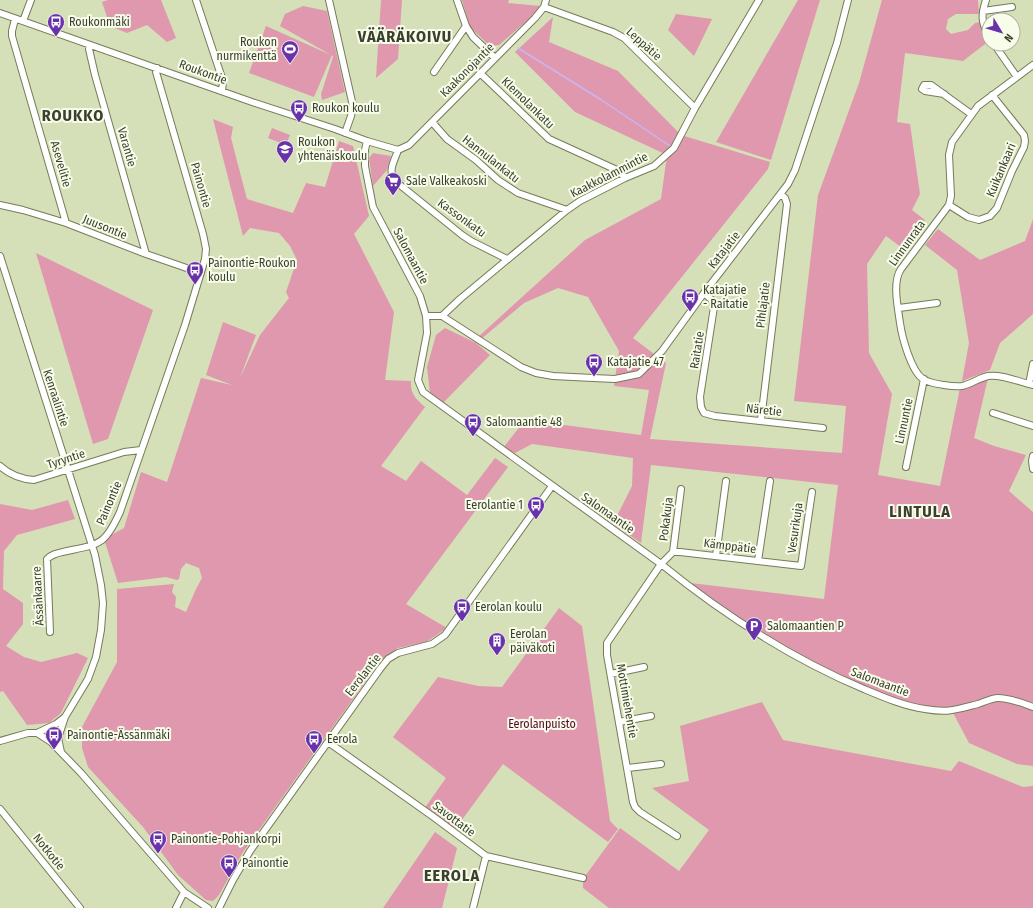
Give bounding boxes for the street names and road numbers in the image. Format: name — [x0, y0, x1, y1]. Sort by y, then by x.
street label: Leppätie — [624, 25, 664, 63]
street label: Kaakonojantie — [437, 40, 497, 100]
street label: Roukontie — [177, 57, 229, 87]
street label: Klemolankatu — [499, 74, 557, 132]
street label: Varantie — [115, 126, 139, 168]
street label: Hannulankatu — [460, 132, 522, 186]
street label: Asevelitie — [48, 139, 74, 189]
street label: Kuikankaari — [983, 141, 1019, 199]
street label: Kaakkolammintie — [568, 149, 650, 201]
street label: Painontie — [188, 161, 214, 209]
street label: Kassonkatu — [435, 196, 489, 240]
street label: Juusontie — [81, 212, 129, 242]
street label: Linnunrata — [886, 217, 928, 269]
street label: Salomaantie — [390, 226, 432, 286]
street label: Katajatie — [705, 228, 743, 271]
street label: Pihlajatie — [753, 281, 773, 329]
street label: Raitatie — [687, 330, 707, 370]
street label: Kenraalintie — [40, 368, 72, 428]
street label: Linnuntie — [892, 397, 916, 445]
street label: Näretie — [745, 401, 783, 419]
street label: Tyryntie — [45, 446, 87, 472]
street label: Painontie — [93, 479, 125, 527]
street label: Salomaantie — [579, 490, 637, 536]
street label: Pokakuja — [656, 496, 676, 542]
street label: Vesurikuja — [785, 502, 805, 554]
street label: Kämppätie — [703, 536, 757, 556]
street label: Ässänkaarre — [28, 566, 47, 626]
street label: Eerolantie — [342, 651, 384, 699]
street label: Mottimiehentie — [614, 663, 640, 739]
street label: Salomaantie — [849, 664, 911, 700]
street label: Savottatie — [430, 798, 478, 840]
street label: Notkotie — [30, 831, 68, 873]

